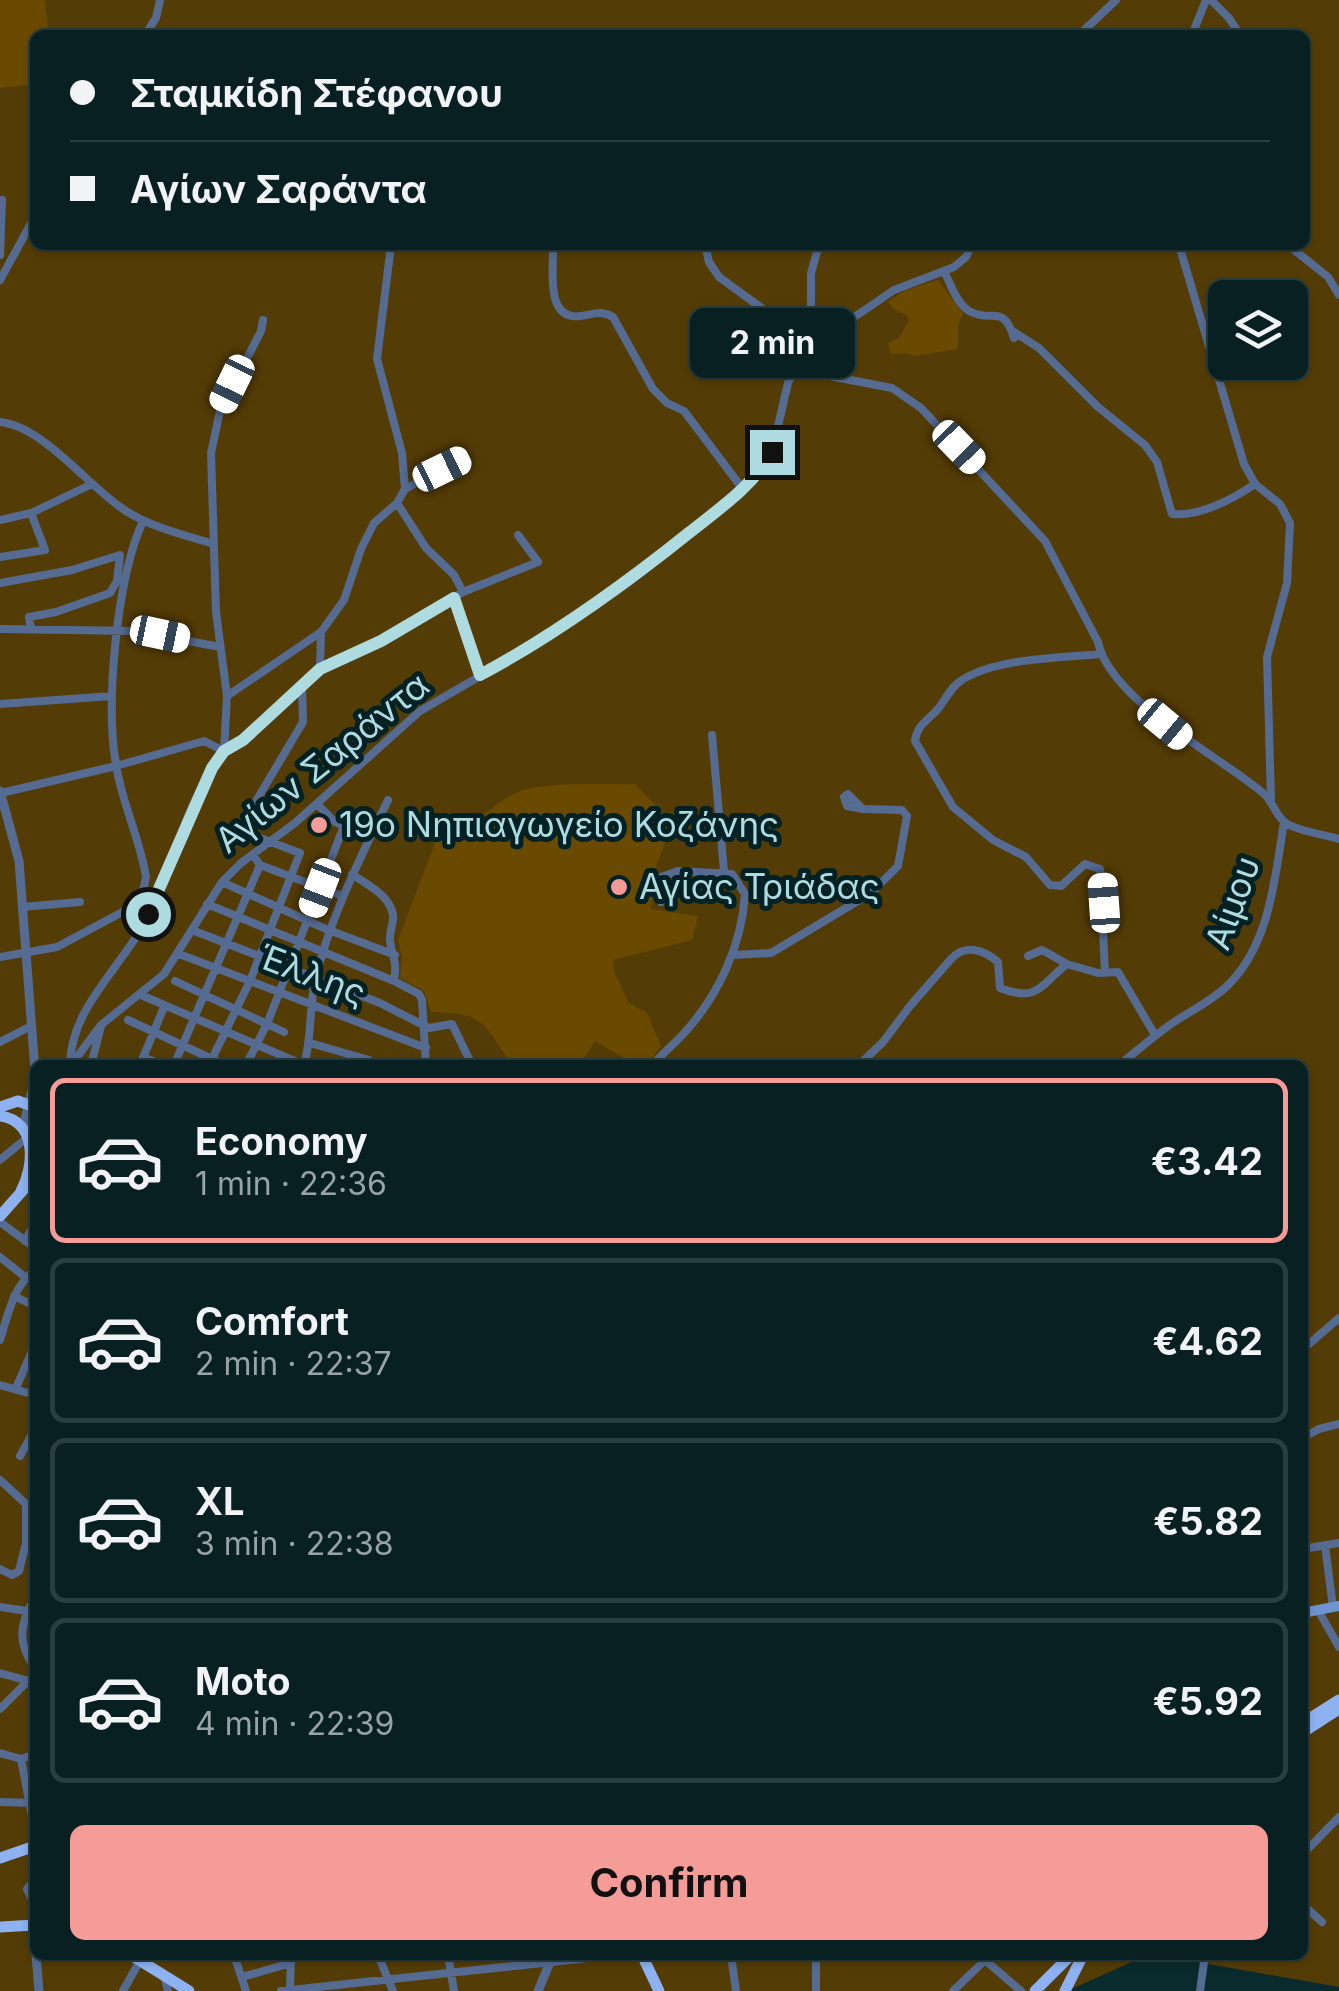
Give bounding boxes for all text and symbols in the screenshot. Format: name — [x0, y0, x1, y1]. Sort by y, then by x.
text: Σταμκίδη Στέφανου — [130, 70, 503, 116]
text: Αγίων Σαράντα — [130, 166, 427, 212]
map controls — [1208, 280, 1308, 380]
button: layers — [1208, 280, 1308, 380]
callout: 2 min — [690, 307, 854, 377]
text: 2 min — [730, 323, 815, 362]
car — [205, 350, 259, 418]
car — [927, 415, 991, 479]
route end — [750, 430, 795, 475]
car — [408, 442, 476, 496]
car — [128, 613, 192, 655]
street label: Αγίων Σαράντα — [206, 663, 437, 861]
car — [1132, 693, 1198, 755]
place label: 19ο Νηπιαγωγείο Κοζάνης — [339, 803, 779, 845]
marker: 19ο Νηπιαγωγείο Κοζάνης — [308, 814, 330, 836]
street label: Αίμου — [1196, 850, 1268, 955]
car — [295, 855, 345, 921]
place label: Αγίας Τριάδας — [639, 865, 880, 907]
car — [1087, 872, 1121, 934]
marker: Αγίας Τριάδας — [608, 876, 630, 898]
route start — [126, 892, 171, 937]
street label: Έλλης — [253, 935, 372, 1014]
icon: car — [75, 1116, 165, 1206]
text: Economy — [195, 1118, 368, 1164]
text: €3.42 — [1151, 1138, 1263, 1184]
text: 1 min · 22:36 — [195, 1164, 387, 1203]
icon: car — [75, 1296, 165, 1386]
text: Comfort — [195, 1298, 349, 1344]
text: €4.62 — [1152, 1318, 1263, 1364]
text: 2 min · 22:37 — [195, 1344, 392, 1383]
icon: car — [75, 1476, 165, 1566]
text: XL — [195, 1478, 245, 1524]
text: €5.82 — [1153, 1498, 1263, 1544]
text: 3 min · 22:38 — [195, 1524, 393, 1563]
icon: car — [75, 1656, 165, 1746]
text: Moto — [195, 1658, 291, 1704]
text: €5.92 — [1153, 1678, 1263, 1724]
text: 4 min · 22:39 — [195, 1704, 394, 1743]
button: Confirm — [70, 1825, 1268, 1940]

